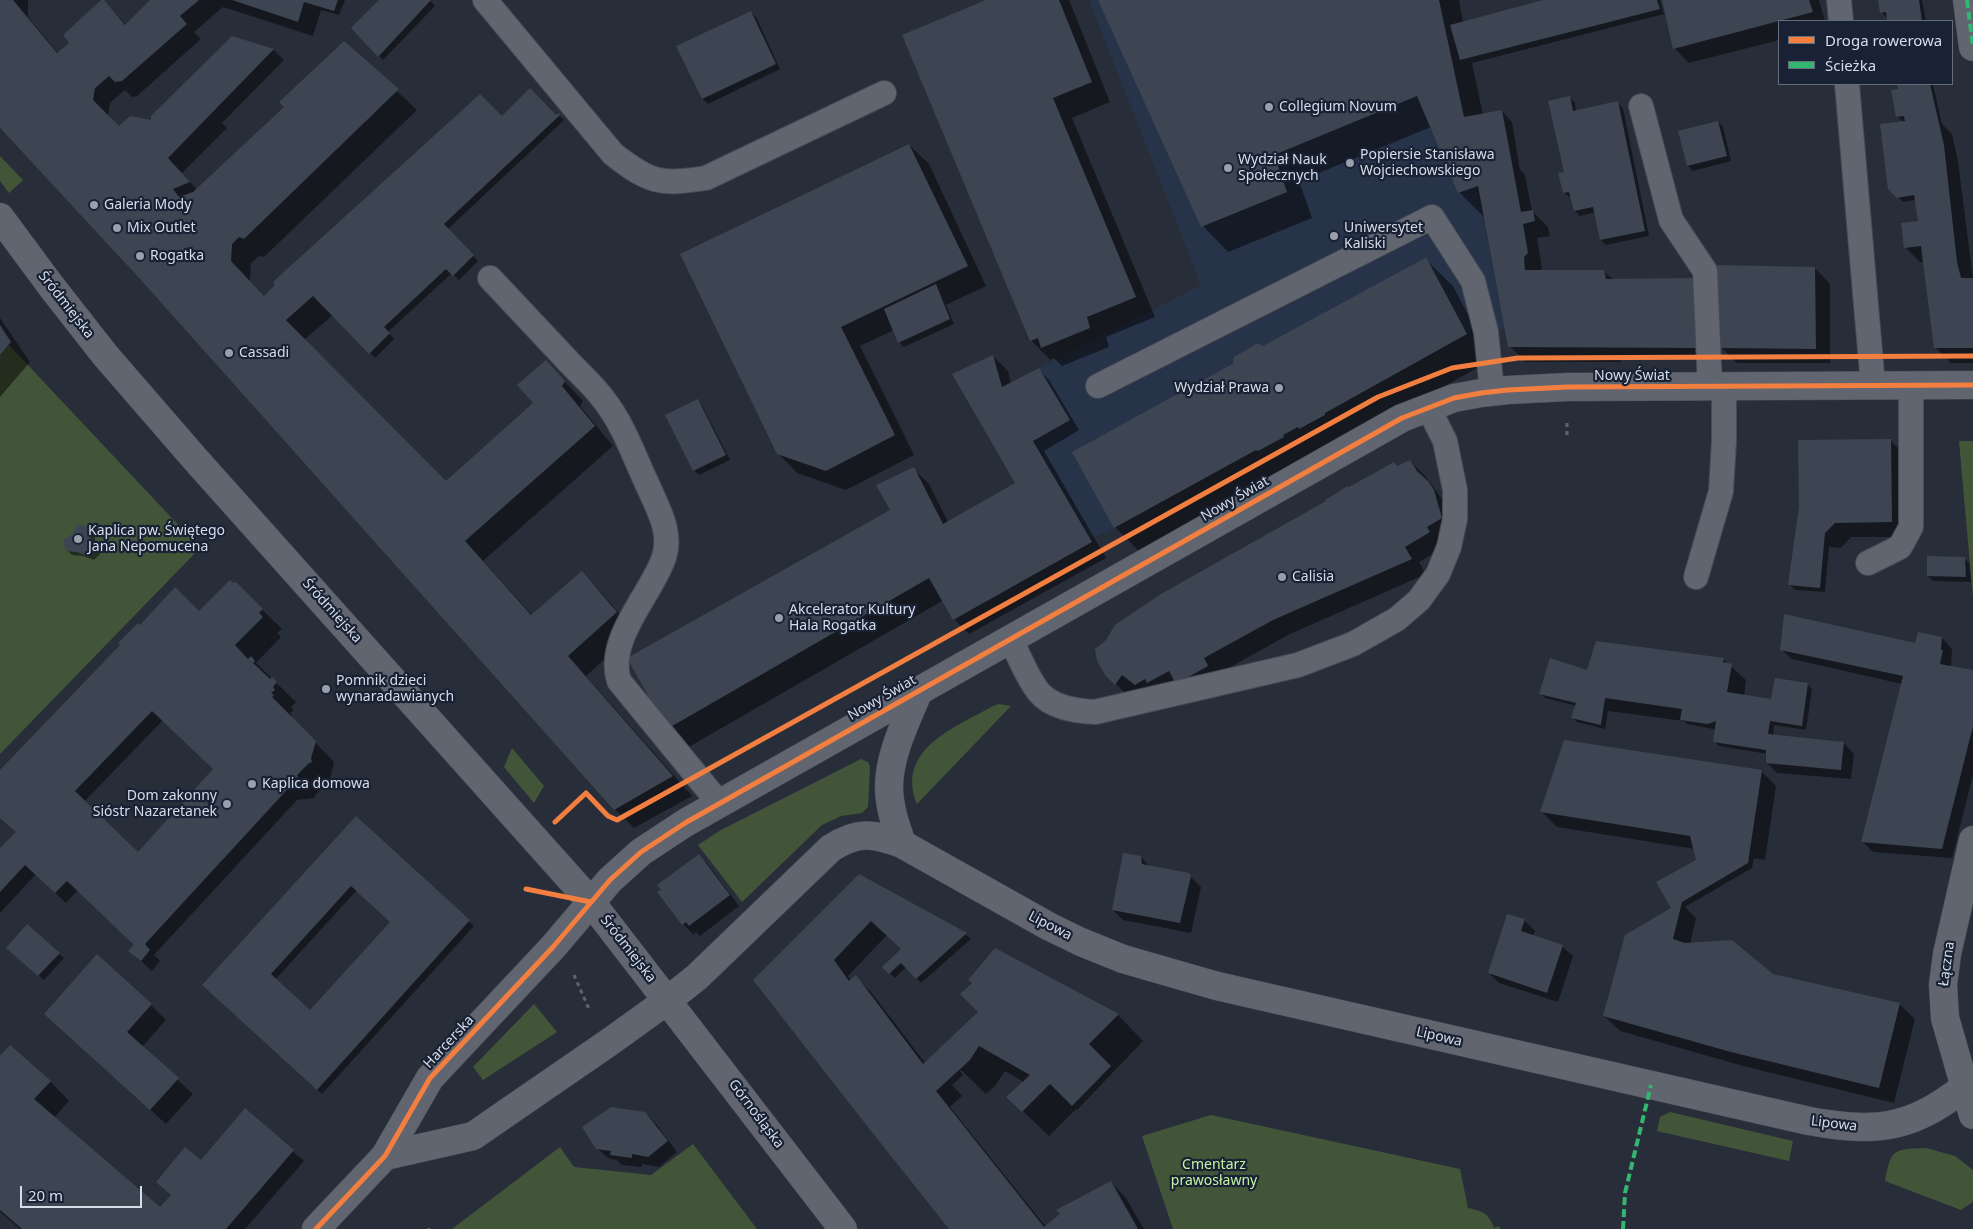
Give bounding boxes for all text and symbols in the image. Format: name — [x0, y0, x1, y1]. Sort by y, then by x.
legend — [1778, 20, 1953, 85]
text: Droga rowerowa — [1825, 30, 1942, 50]
text: Ścieżka — [1825, 55, 1876, 75]
place label: Collegium Novum — [1279, 99, 1397, 115]
marker: Collegium Novum — [1263, 101, 1275, 113]
place label: Popiersie Stanisława Wojciechowskiego — [1360, 147, 1495, 180]
place label: Wydział Nauk Społecznych — [1238, 152, 1327, 184]
marker: Popiersie Stanisława Wojciechowskiego — [1344, 157, 1356, 169]
marker: Wydział Nauk Społecznych — [1222, 162, 1234, 174]
place label: Galeria Mody — [104, 197, 191, 213]
marker: Galeria Mody — [88, 199, 100, 211]
place label: Mix Outlet — [127, 220, 196, 236]
place label: Uniwersytet Kaliski — [1344, 220, 1423, 252]
marker: Mix Outlet — [111, 222, 123, 234]
marker: Uniwersytet Kaliski — [1328, 230, 1340, 242]
place label: Rogatka — [150, 248, 204, 264]
marker: Rogatka — [134, 250, 146, 262]
street label: Śródmiejska — [35, 268, 97, 342]
place label: Cassadi — [239, 345, 289, 361]
marker: Cassadi — [223, 347, 235, 359]
street label: Nowy Świat — [1594, 368, 1670, 384]
place label: Wydział Prawa — [1174, 380, 1269, 396]
marker: Wydział Prawa — [1273, 382, 1285, 394]
street label: Nowy Świat — [1198, 473, 1272, 525]
place label: Kaplica pw. Świętego Jana Nepomucena — [88, 523, 225, 556]
marker: Kaplica pw. Świętego Jana Nepomucena — [72, 533, 84, 545]
place label: Calisia — [1292, 569, 1334, 585]
marker: Calisia — [1276, 571, 1288, 583]
street label: Śródmiejska — [299, 575, 365, 647]
place label: Akcelerator Kultury Hala Rogatka — [789, 602, 915, 634]
marker: Akcelerator Kultury Hala Rogatka — [773, 612, 785, 624]
street label: Nowy Świat — [845, 672, 919, 724]
place label: Pomnik dzieci wynaradawianych — [336, 673, 454, 706]
marker: Pomnik dzieci wynaradawianych — [320, 683, 332, 695]
place label: Kaplica domowa — [262, 776, 370, 792]
marker: Kaplica domowa — [246, 778, 258, 790]
place label: Dom zakonny Sióstr Nazaretanek — [93, 788, 217, 820]
marker: Dom zakonny Sióstr Nazaretanek — [221, 798, 233, 810]
street label: Lipowa — [1025, 908, 1075, 944]
street label: Śródmiejska — [597, 912, 659, 986]
street label: Łączna — [1936, 941, 1958, 987]
street label: Harcerska — [420, 1012, 478, 1072]
street label: Lipowa — [1414, 1024, 1464, 1050]
street label: Górnośląska — [725, 1076, 787, 1152]
street label: Lipowa — [1810, 1113, 1858, 1135]
park label: Cmentarz prawosławny — [1171, 1157, 1257, 1190]
scale bar — [22, 1176, 145, 1208]
text: 20 m — [28, 1185, 63, 1205]

